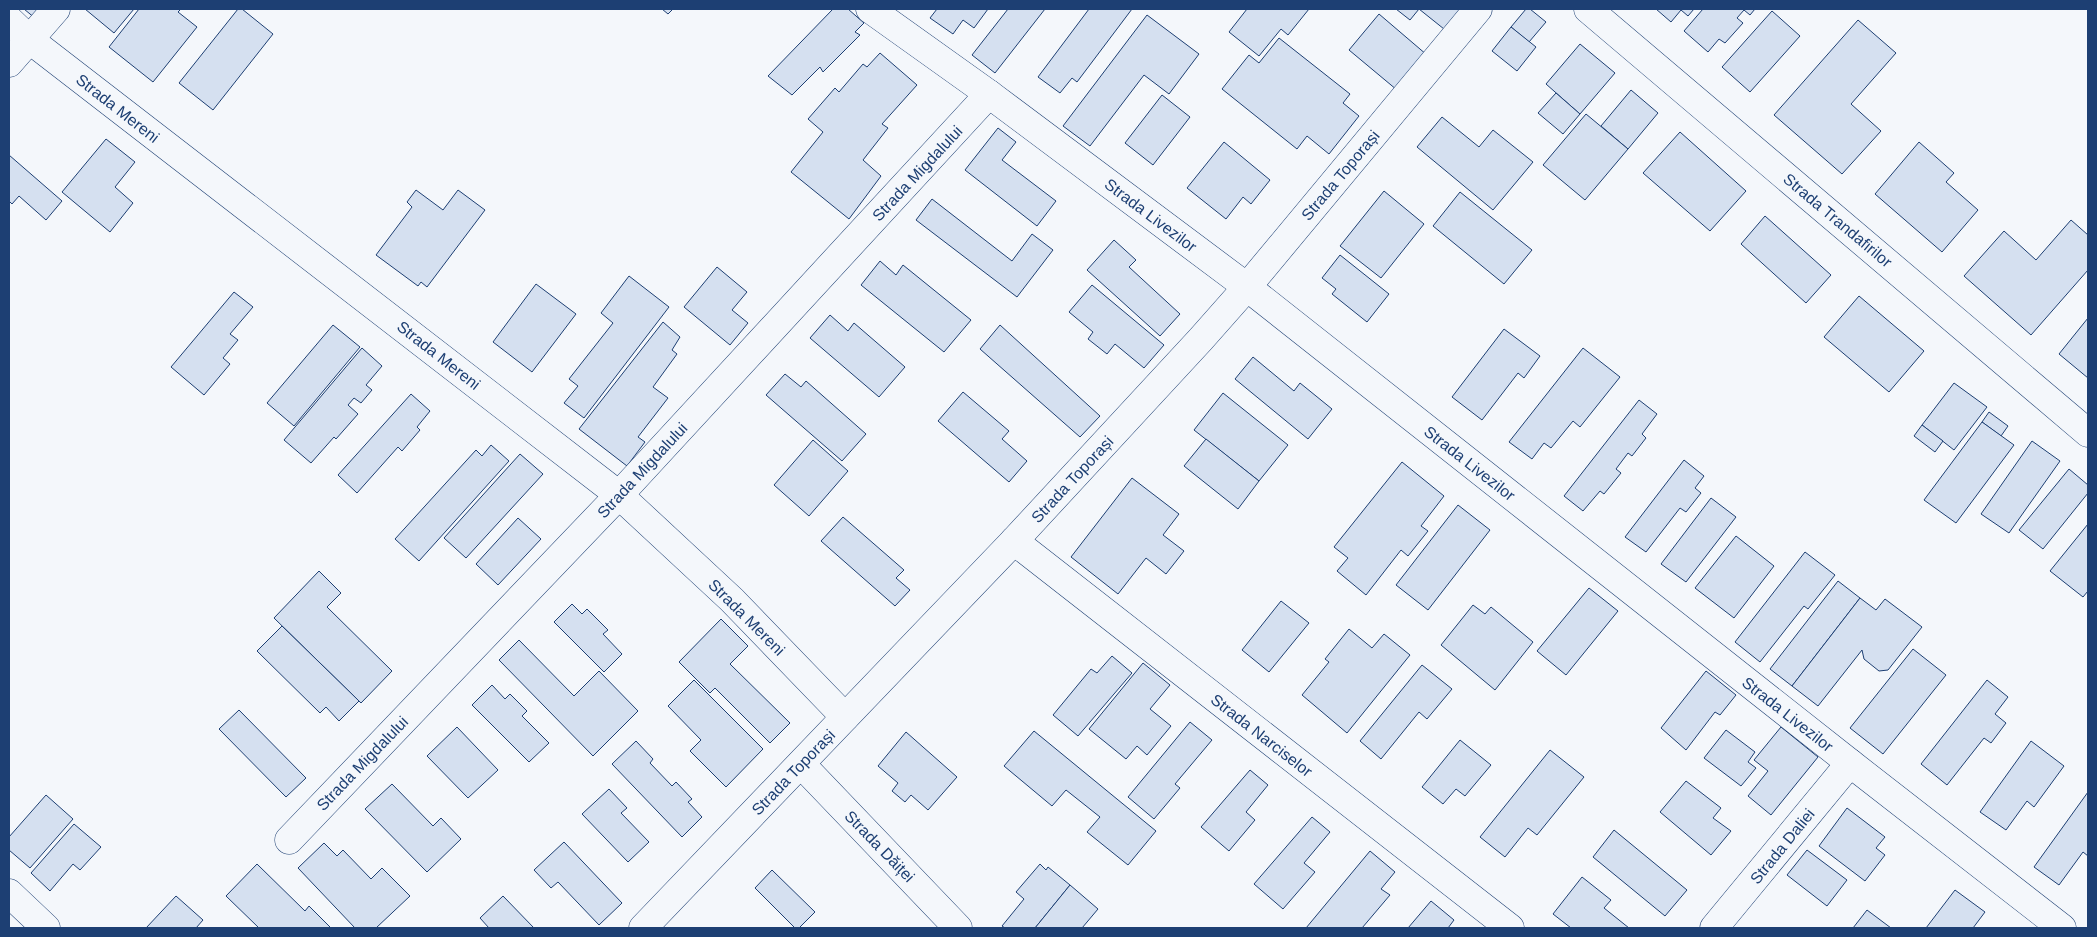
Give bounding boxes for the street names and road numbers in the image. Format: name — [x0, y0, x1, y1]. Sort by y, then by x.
street label: Strada Mereni — [73, 71, 163, 146]
street label: Strada Migdalului — [869, 122, 966, 224]
street label: Strada Toporași — [1298, 127, 1383, 224]
street label: Strada Trandafirilor — [1780, 170, 1896, 271]
street label: Strada Livezilor — [1102, 175, 1200, 256]
street label: Strada Mereni — [394, 318, 484, 393]
street label: Strada Migdalului — [594, 419, 691, 521]
street label: Strada Livezilor — [1421, 423, 1519, 504]
street label: Strada Toporași — [1028, 433, 1117, 526]
street label: Strada Mereni — [705, 576, 788, 659]
street label: Strada Livezilor — [1739, 674, 1837, 755]
street label: Strada Narciselor — [1208, 691, 1316, 781]
street label: Strada Migdalului — [313, 713, 411, 814]
street label: Strada Toporași — [748, 726, 838, 818]
street label: Strada Daliei — [1747, 805, 1818, 887]
street label: Strada Dăiței — [841, 807, 918, 886]

